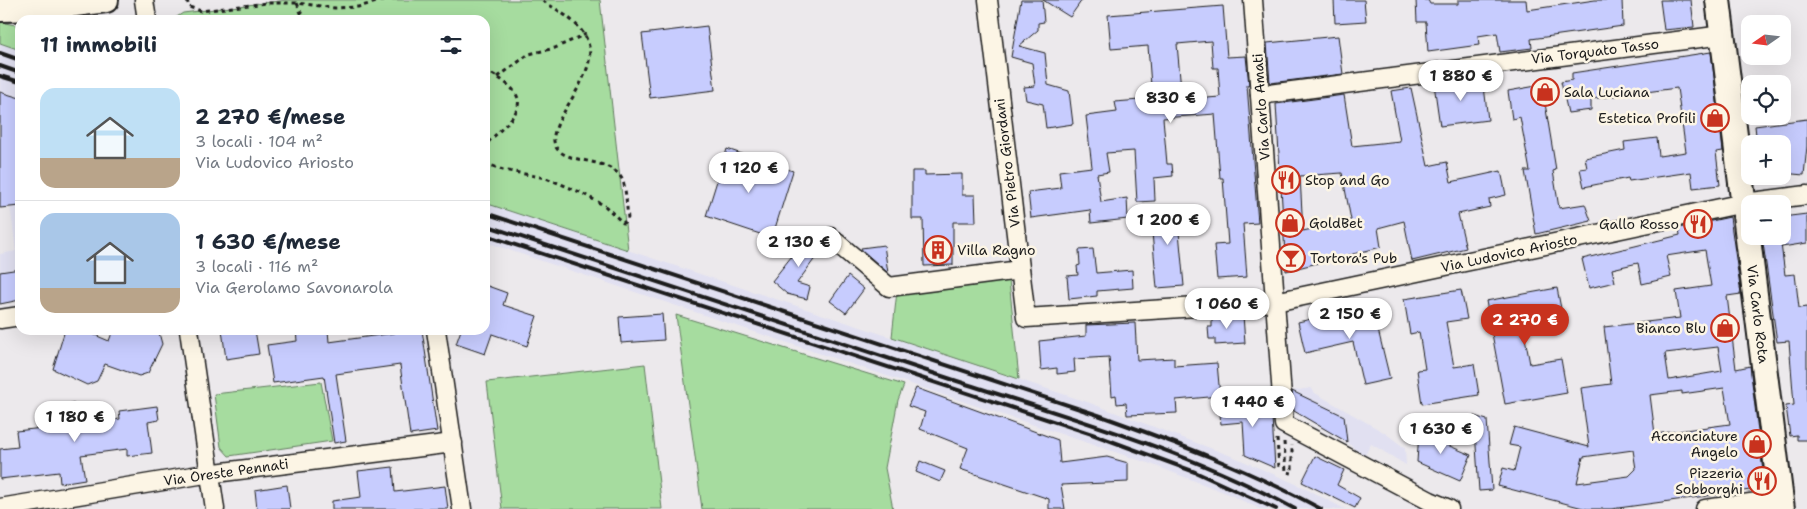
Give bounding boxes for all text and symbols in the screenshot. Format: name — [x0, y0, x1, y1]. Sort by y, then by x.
north arrow — [1741, 15, 1791, 65]
map controls — [1741, 15, 1791, 245]
text: 11 immobili — [40, 31, 157, 59]
icon: filters — [437, 31, 465, 59]
street label: Via Torquato Tasso — [1530, 34, 1660, 68]
street label: Via Carlo Amati — [1248, 53, 1274, 161]
pin: 1 880 € — [1415, 59, 1507, 102]
text: 1 880 € — [1429, 65, 1493, 86]
button: locate — [1741, 75, 1791, 125]
shop icon: Sala Luciana — [1530, 77, 1560, 107]
pin: 830 € — [1136, 82, 1206, 124]
place label: Sala Luciana — [1564, 83, 1650, 101]
text: 830 € — [1146, 87, 1196, 108]
street label: Via Pietro Giordani — [990, 97, 1024, 229]
text: 2 270 €/mese — [195, 103, 346, 131]
shop icon: Estetica Profili — [1700, 103, 1730, 133]
icon: home — [80, 108, 140, 168]
place label: Estetica Profili — [1598, 109, 1696, 127]
text: 3 locali · 104 m² — [195, 131, 323, 152]
button: + — [1741, 135, 1791, 185]
text: Via Ludovico Ariosto — [195, 152, 354, 173]
pin: 1 120 € — [703, 152, 795, 194]
text: 1 120 € — [720, 157, 778, 178]
restaurant icon: Stop and Go — [1271, 165, 1301, 195]
place label: Stop and Go — [1305, 171, 1389, 189]
button: − — [1741, 195, 1791, 245]
pin: 1 200 € — [1122, 204, 1214, 246]
shop icon: GoldBet — [1275, 208, 1305, 238]
text: 1 200 € — [1137, 209, 1199, 230]
restaurant icon: Gallo Rosso — [1683, 209, 1713, 239]
place label: GoldBet — [1309, 214, 1363, 232]
place label: Gallo Rosso — [1599, 215, 1679, 233]
pin: 2 130 € — [753, 226, 845, 268]
text: 1 630 €/mese — [195, 228, 341, 256]
street label: Via Ludovico Ariosto — [1439, 230, 1579, 276]
text: 2 130 € — [768, 231, 830, 252]
icon: home — [80, 233, 140, 293]
building icon: Villa Ragno — [923, 235, 953, 265]
place label: Villa Ragno — [957, 241, 1036, 259]
bar icon: Tortora's Pub — [1276, 243, 1306, 273]
place label: Tortora's Pub — [1310, 249, 1397, 267]
text: 3 locali · 116 m² — [195, 256, 318, 277]
street label: Via Carlo Rota — [1743, 264, 1773, 365]
text: Via Gerolamo Savonarola — [195, 277, 393, 298]
pin: 1 060 € — [1181, 288, 1273, 330]
text: 1 060 € — [1196, 293, 1258, 314]
pin: 2 150 € — [1304, 298, 1396, 340]
text: 2 150 € — [1319, 303, 1381, 324]
pin: 2 270 € — [1479, 304, 1571, 346]
text: 2 270 € — [1492, 309, 1558, 330]
shop icon: Bianco Blu — [1710, 313, 1740, 343]
place label: Bianco Blu — [1636, 319, 1706, 337]
pin: 1 440 € — [1207, 386, 1299, 428]
text: 1 440 € — [1221, 391, 1285, 412]
pin: 1 180 € — [29, 400, 121, 443]
text: 1 180 € — [45, 406, 105, 427]
pin: 1 630 € — [1395, 412, 1487, 455]
text: 1 630 € — [1410, 418, 1472, 439]
place label: Acconciature Angelo — [1651, 427, 1738, 461]
shop icon: Acconciature Angelo — [1742, 429, 1772, 459]
street label: Via Oreste Pennati — [162, 454, 290, 490]
place label: Pizzeria Sobborghi — [1675, 464, 1743, 498]
restaurant icon: Pizzeria Sobborghi — [1747, 466, 1777, 496]

